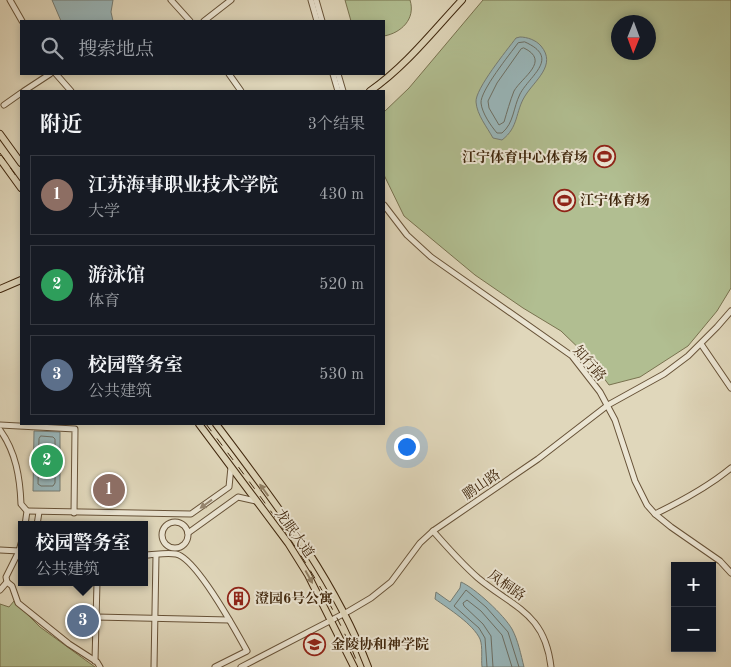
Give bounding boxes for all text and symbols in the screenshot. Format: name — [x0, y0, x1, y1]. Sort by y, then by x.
north arrow — [611, 15, 656, 60]
search box — [20, 20, 385, 75]
icon: search — [38, 34, 66, 62]
text: 搜索地点 — [78, 41, 154, 60]
text: 附近 — [40, 115, 82, 136]
text: 3个结果 — [308, 117, 365, 133]
sports icon: 江宁体育中心体育场 — [592, 145, 616, 169]
place label: 江宁体育中心体育场 — [462, 149, 588, 165]
text: 江苏海事职业技术学院 — [88, 177, 278, 196]
text: 1 — [52, 187, 62, 203]
text: 430 m — [319, 187, 364, 203]
sports icon: 江宁体育场 — [552, 188, 576, 212]
place label: 江宁体育场 — [580, 192, 650, 208]
text: 大学 — [88, 204, 120, 220]
text: 游泳馆 — [88, 267, 145, 286]
text: 2 — [52, 277, 62, 293]
text: 520 m — [319, 277, 364, 293]
text: 体育 — [88, 294, 120, 310]
street label: 知行路 — [570, 343, 609, 384]
text: 校园警务室 — [88, 357, 183, 376]
text: 3 — [52, 367, 62, 383]
text: 530 m — [319, 367, 364, 383]
text: 公共建筑 — [88, 384, 152, 400]
your location — [394, 434, 420, 460]
pin: 2 — [31, 442, 63, 480]
street label: 鹏山路 — [460, 466, 503, 502]
pin: 1 — [93, 471, 125, 509]
one-way arrow — [260, 483, 270, 496]
one-way arrow — [200, 498, 213, 509]
street label: 龙眠大道 — [272, 506, 317, 561]
popup — [18, 521, 148, 586]
text: 校园警务室 — [35, 535, 131, 554]
text: 公共建筑 — [35, 562, 100, 578]
map controls — [671, 562, 716, 652]
button: + — [671, 562, 716, 607]
street label: 凤桐路 — [485, 567, 528, 604]
one-way arrow — [305, 570, 313, 584]
building icon: 澄园6号公寓 — [227, 586, 251, 610]
place label: 澄园6号公寓 — [255, 590, 333, 606]
pin: 3 — [67, 602, 99, 640]
button: − — [671, 607, 716, 652]
school or university icon: 金陵协和神学院 — [303, 632, 327, 656]
place label: 金陵协和神学院 — [331, 637, 429, 652]

